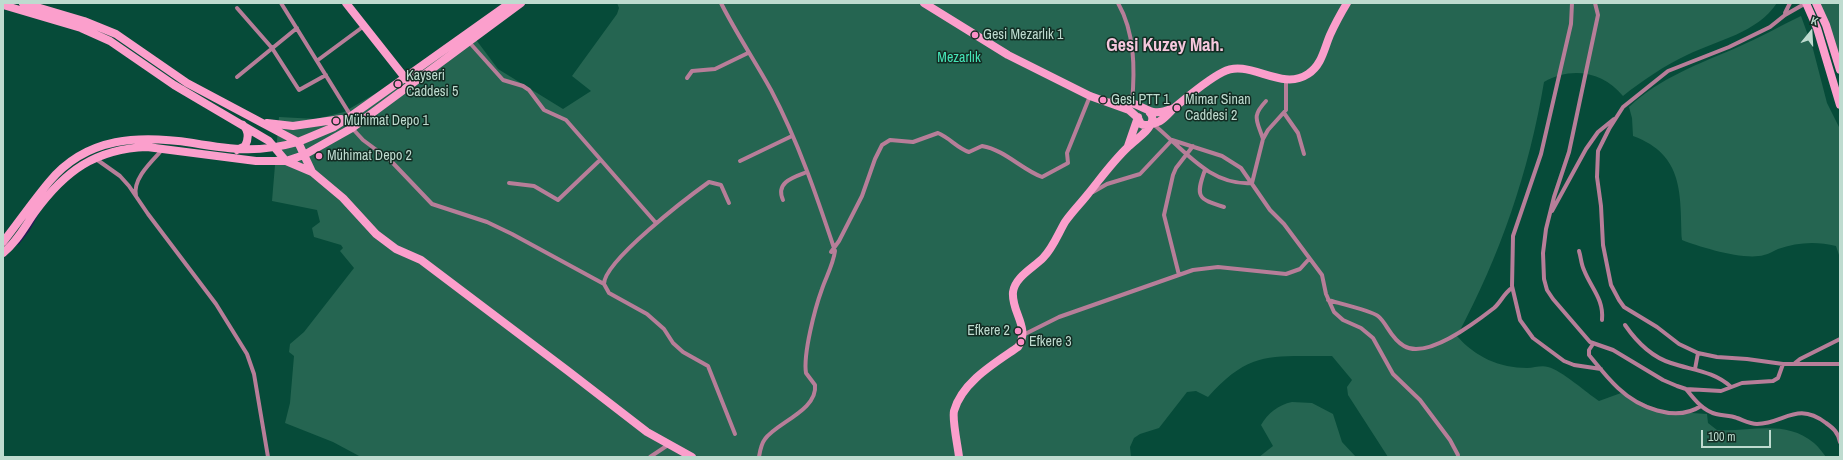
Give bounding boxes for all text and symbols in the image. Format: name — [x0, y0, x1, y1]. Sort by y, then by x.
north arrow — [1791, 12, 1831, 52]
text: K — [1809, 13, 1820, 28]
place label: Gesi Mezarlık 1 — [983, 27, 1063, 43]
marker: Gesi Mezarlık 1 — [970, 30, 980, 40]
district label: Gesi Kuzey Mah. — [1106, 35, 1224, 57]
park label: Mezarlık — [937, 50, 981, 66]
place label: Kayseri Caddesi 5 — [406, 68, 458, 100]
marker: Kayseri Caddesi 5 — [393, 79, 403, 89]
place label: Gesi PTT 1 — [1111, 92, 1170, 108]
place label: Mimar Sinan Caddesi 2 — [1185, 92, 1251, 124]
marker: Gesi PTT 1 — [1098, 95, 1108, 105]
marker: Mimar Sinan Caddesi 2 — [1172, 103, 1182, 113]
place label: Mühimat Depo 1 — [344, 113, 429, 129]
marker: Mühimat Depo 1 — [331, 116, 341, 126]
place label: Mühimat Depo 2 — [327, 148, 412, 164]
marker: Mühimat Depo 2 — [314, 151, 324, 161]
place label: Efkere 2 — [967, 323, 1010, 339]
marker: Efkere 2 — [1013, 326, 1023, 336]
place label: Efkere 3 — [1029, 334, 1072, 350]
marker: Efkere 3 — [1016, 337, 1026, 347]
scale bar — [1703, 422, 1773, 448]
text: 100 m — [1708, 429, 1735, 445]

